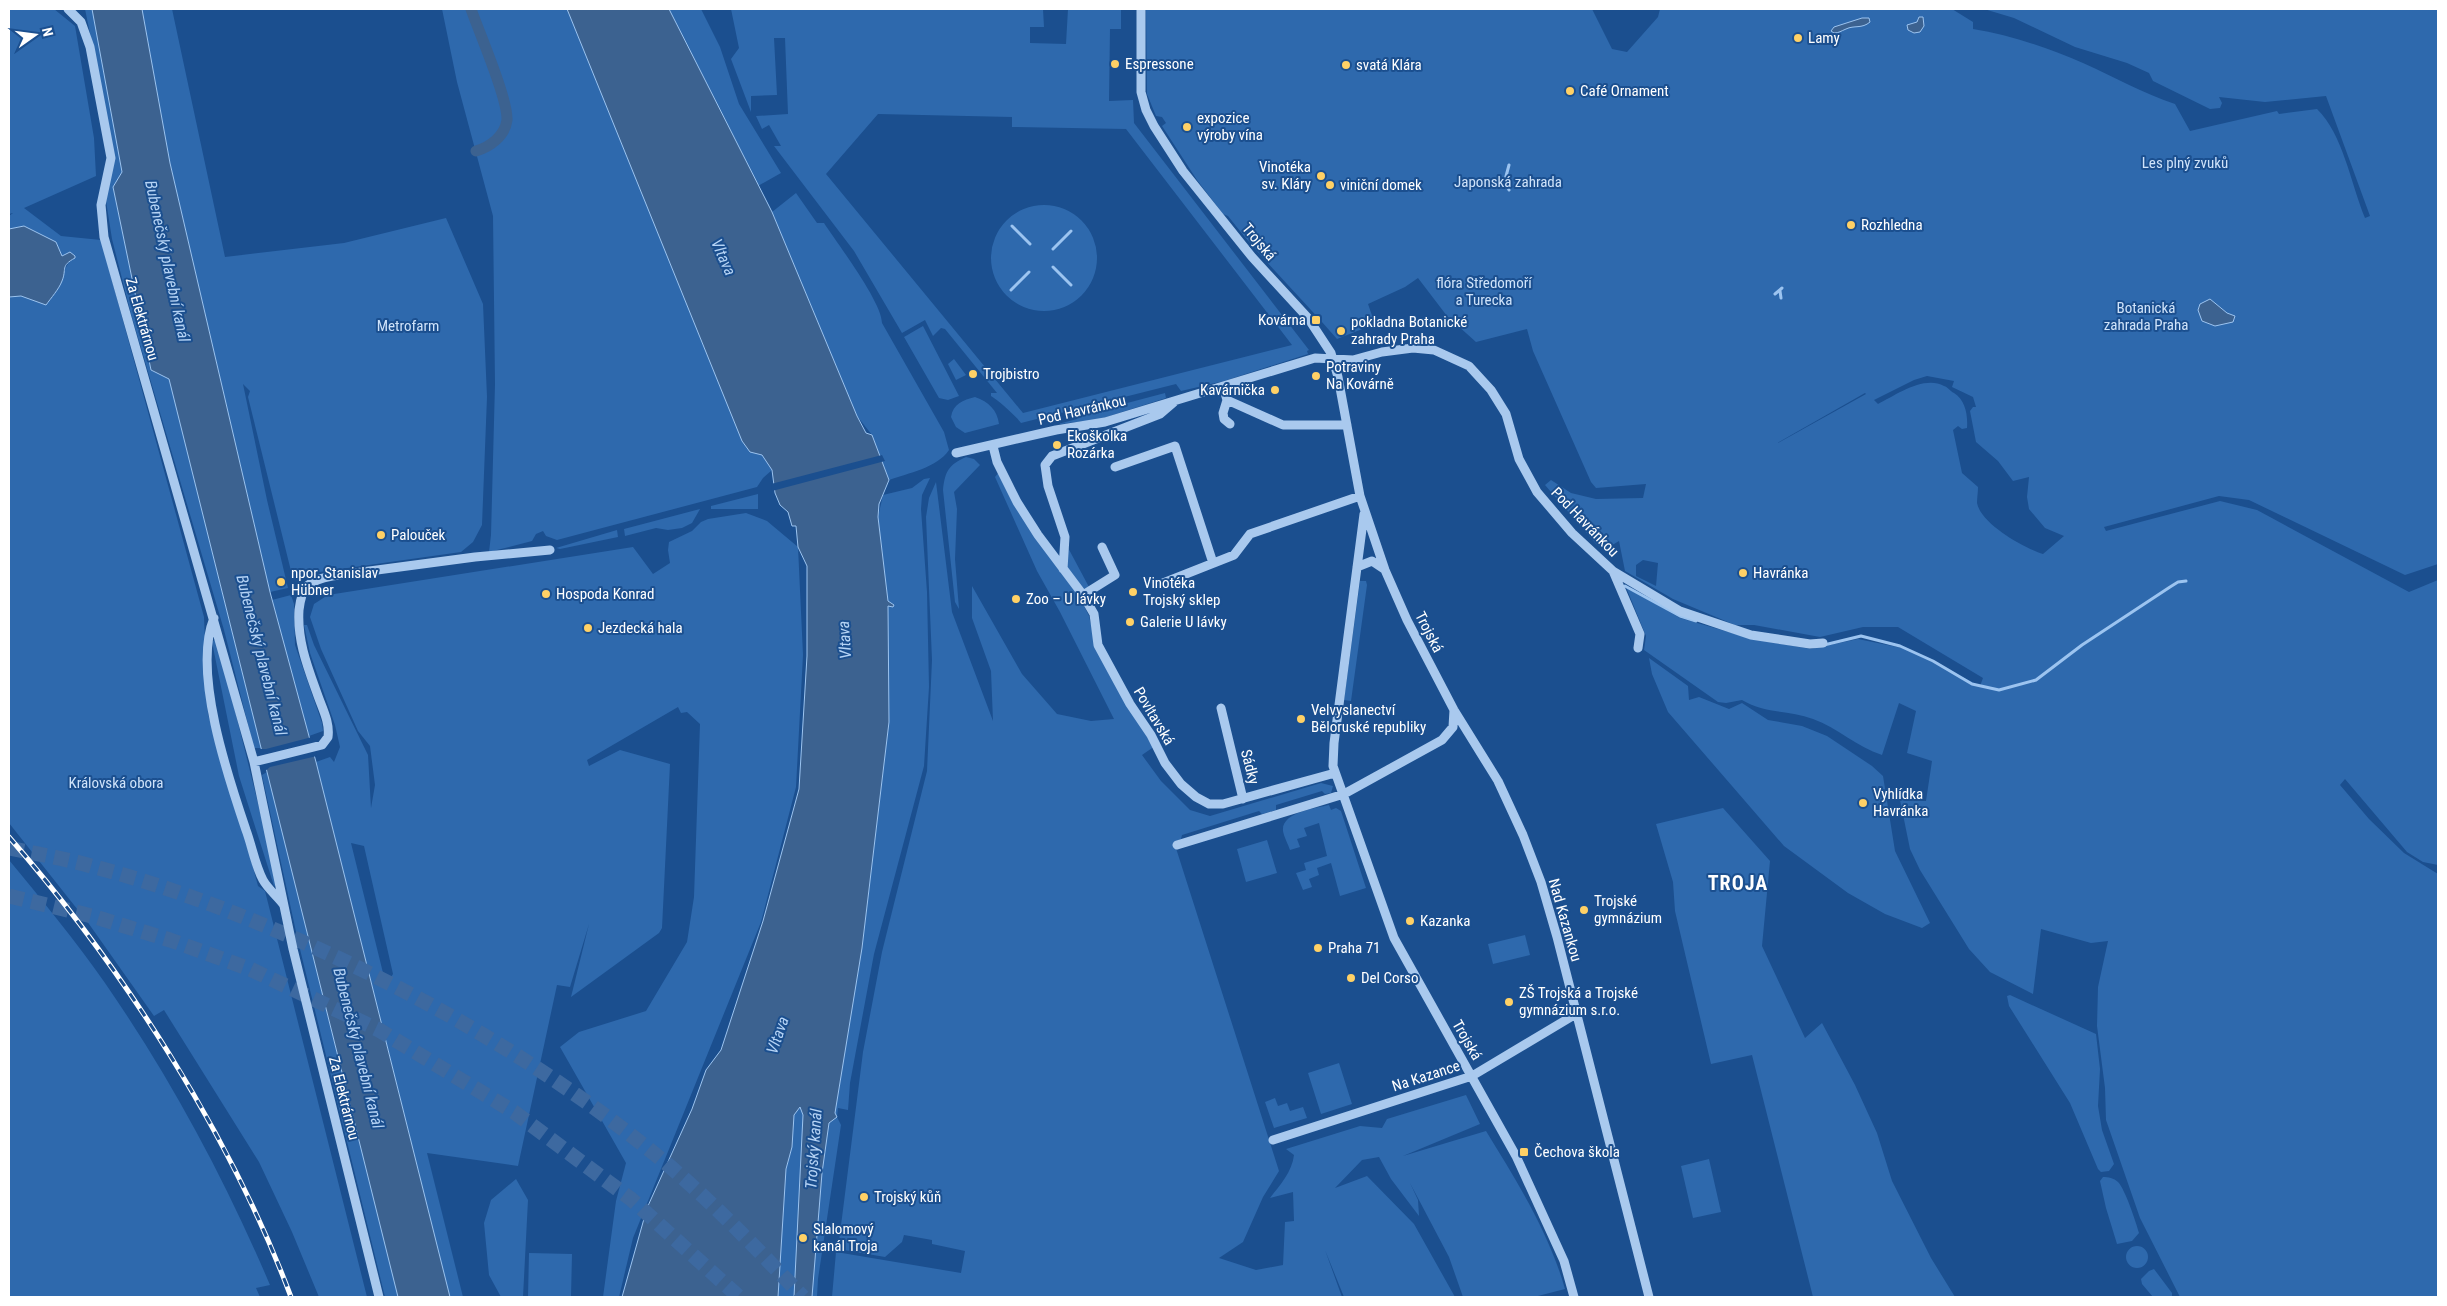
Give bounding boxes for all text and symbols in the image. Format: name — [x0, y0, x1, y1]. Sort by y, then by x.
north arrow — [10, 10, 60, 60]
text: N — [39, 26, 56, 38]
place label: Lamy — [1808, 29, 1840, 47]
marker: Lamy — [1792, 32, 1804, 44]
place label: Espressone — [1125, 55, 1194, 73]
place label: svatá Klára — [1356, 56, 1422, 74]
marker: Espressone — [1109, 58, 1121, 70]
marker: svatá Klára — [1340, 59, 1352, 71]
place label: Café Ornament — [1580, 82, 1669, 100]
marker: Café Ornament — [1564, 85, 1576, 97]
place label: expozice výroby vína — [1197, 109, 1263, 144]
marker: expozice výroby vína — [1181, 121, 1193, 133]
park label: Les plný zvuků — [2142, 154, 2228, 172]
place label: Vinotéka sv. Kláry — [1259, 158, 1311, 193]
marker: Vinotéka sv. Kláry — [1315, 170, 1327, 182]
park label: Japonská zahrada — [1454, 173, 1562, 191]
place label: viniční domek — [1340, 176, 1422, 194]
water label: Bubenečský plavební kanál — [141, 179, 194, 344]
marker: viniční domek — [1324, 179, 1336, 191]
place label: Rozhledna — [1861, 216, 1923, 234]
marker: Rozhledna — [1845, 219, 1857, 231]
street label: Trojská — [1238, 220, 1280, 264]
water label: Vltava — [707, 236, 740, 278]
park label: flóra Středomoří a Turecka — [1436, 274, 1533, 309]
street label: Za Elektrárnou — [122, 275, 162, 363]
park label: Botanická zahrada Praha — [2104, 299, 2188, 334]
place label: Kovárna — [1258, 311, 1306, 329]
place label: pokladna Botanické zahrady Praha — [1351, 313, 1467, 348]
marker: Kovárna — [1310, 314, 1322, 326]
park label: Metrofarm — [377, 317, 439, 335]
marker: pokladna Botanické zahrady Praha — [1335, 325, 1347, 337]
place label: Potraviny Na Kovárně — [1326, 358, 1394, 393]
place label: Trojbistro — [983, 365, 1040, 383]
marker: Trojbistro — [967, 368, 979, 380]
marker: Potraviny Na Kovárně — [1310, 370, 1322, 382]
place label: Kavárnička — [1200, 381, 1265, 399]
marker: Kavárnička — [1269, 384, 1281, 396]
street label: Pod Havránkou — [1036, 391, 1128, 429]
place label: Ekoškolka Rozárka — [1067, 427, 1127, 462]
marker: Ekoškolka Rozárka — [1051, 439, 1063, 451]
street label: Pod Havránkou — [1547, 483, 1623, 561]
place label: Palouček — [391, 526, 446, 544]
marker: Palouček — [375, 529, 387, 541]
place label: npor. Stanislav Hübner — [291, 564, 379, 599]
place label: Havránka — [1753, 564, 1808, 582]
marker: Havránka — [1737, 567, 1749, 579]
water label: Bubenečský plavební kanál — [232, 573, 291, 738]
place label: Vinotéka Trojský sklep — [1143, 574, 1220, 609]
marker: npor. Stanislav Hübner — [275, 576, 287, 588]
place label: Hospoda Konrad — [556, 585, 654, 603]
marker: Vinotéka Trojský sklep — [1127, 586, 1139, 598]
marker: Hospoda Konrad — [540, 588, 552, 600]
place label: Zoo – U lávky — [1026, 590, 1106, 608]
marker: Zoo – U lávky — [1010, 593, 1022, 605]
street label: Trojská — [1411, 609, 1447, 655]
place label: Galerie U lávky — [1140, 613, 1227, 631]
marker: Galerie U lávky — [1124, 616, 1136, 628]
place label: Jezdecká hala — [598, 619, 683, 637]
water label: Vltava — [834, 620, 855, 660]
marker: Jezdecká hala — [582, 622, 594, 634]
street label: Povltavská — [1130, 684, 1178, 748]
place label: Velvyslanectví Běloruské republiky — [1311, 701, 1426, 736]
marker: Velvyslanectví Běloruské republiky — [1295, 713, 1307, 725]
street label: Sádky — [1237, 748, 1263, 786]
park label: Královská obora — [68, 774, 164, 792]
place label: Vyhlídka Havránka — [1873, 785, 1928, 820]
marker: Vyhlídka Havránka — [1857, 797, 1869, 809]
district label: TROJA — [1708, 871, 1768, 895]
street label: Nad Kazankou — [1545, 877, 1585, 963]
place label: Trojské gymnázium — [1594, 892, 1662, 927]
marker: Trojské gymnázium — [1578, 904, 1590, 916]
place label: Kazanka — [1420, 912, 1470, 930]
marker: Kazanka — [1404, 915, 1416, 927]
place label: Praha 71 — [1328, 939, 1380, 957]
marker: Praha 71 — [1312, 942, 1324, 954]
water label: Bubenečský plavební kanál — [329, 966, 388, 1131]
place label: Del Corso — [1361, 969, 1418, 987]
marker: Del Corso — [1345, 972, 1357, 984]
place label: ZŠ Trojská a Trojské gymnázium s.r.o. — [1519, 984, 1638, 1019]
marker: ZŠ Trojská a Trojské gymnázium s.r.o. — [1503, 996, 1515, 1008]
water label: Vltava — [762, 1014, 793, 1056]
street label: Trojská — [1448, 1017, 1486, 1063]
street label: Za Elektrárnou — [325, 1054, 363, 1142]
street label: Na Kazance — [1390, 1057, 1462, 1095]
water label: Trojský kanál — [801, 1108, 826, 1190]
place label: Čechova škola — [1534, 1143, 1620, 1161]
marker: Čechova škola — [1518, 1146, 1530, 1158]
place label: Trojský kůň — [874, 1188, 941, 1206]
marker: Trojský kůň — [858, 1191, 870, 1203]
place label: Slalomový kanál Troja — [813, 1220, 878, 1255]
marker: Slalomový kanál Troja — [797, 1232, 809, 1244]

